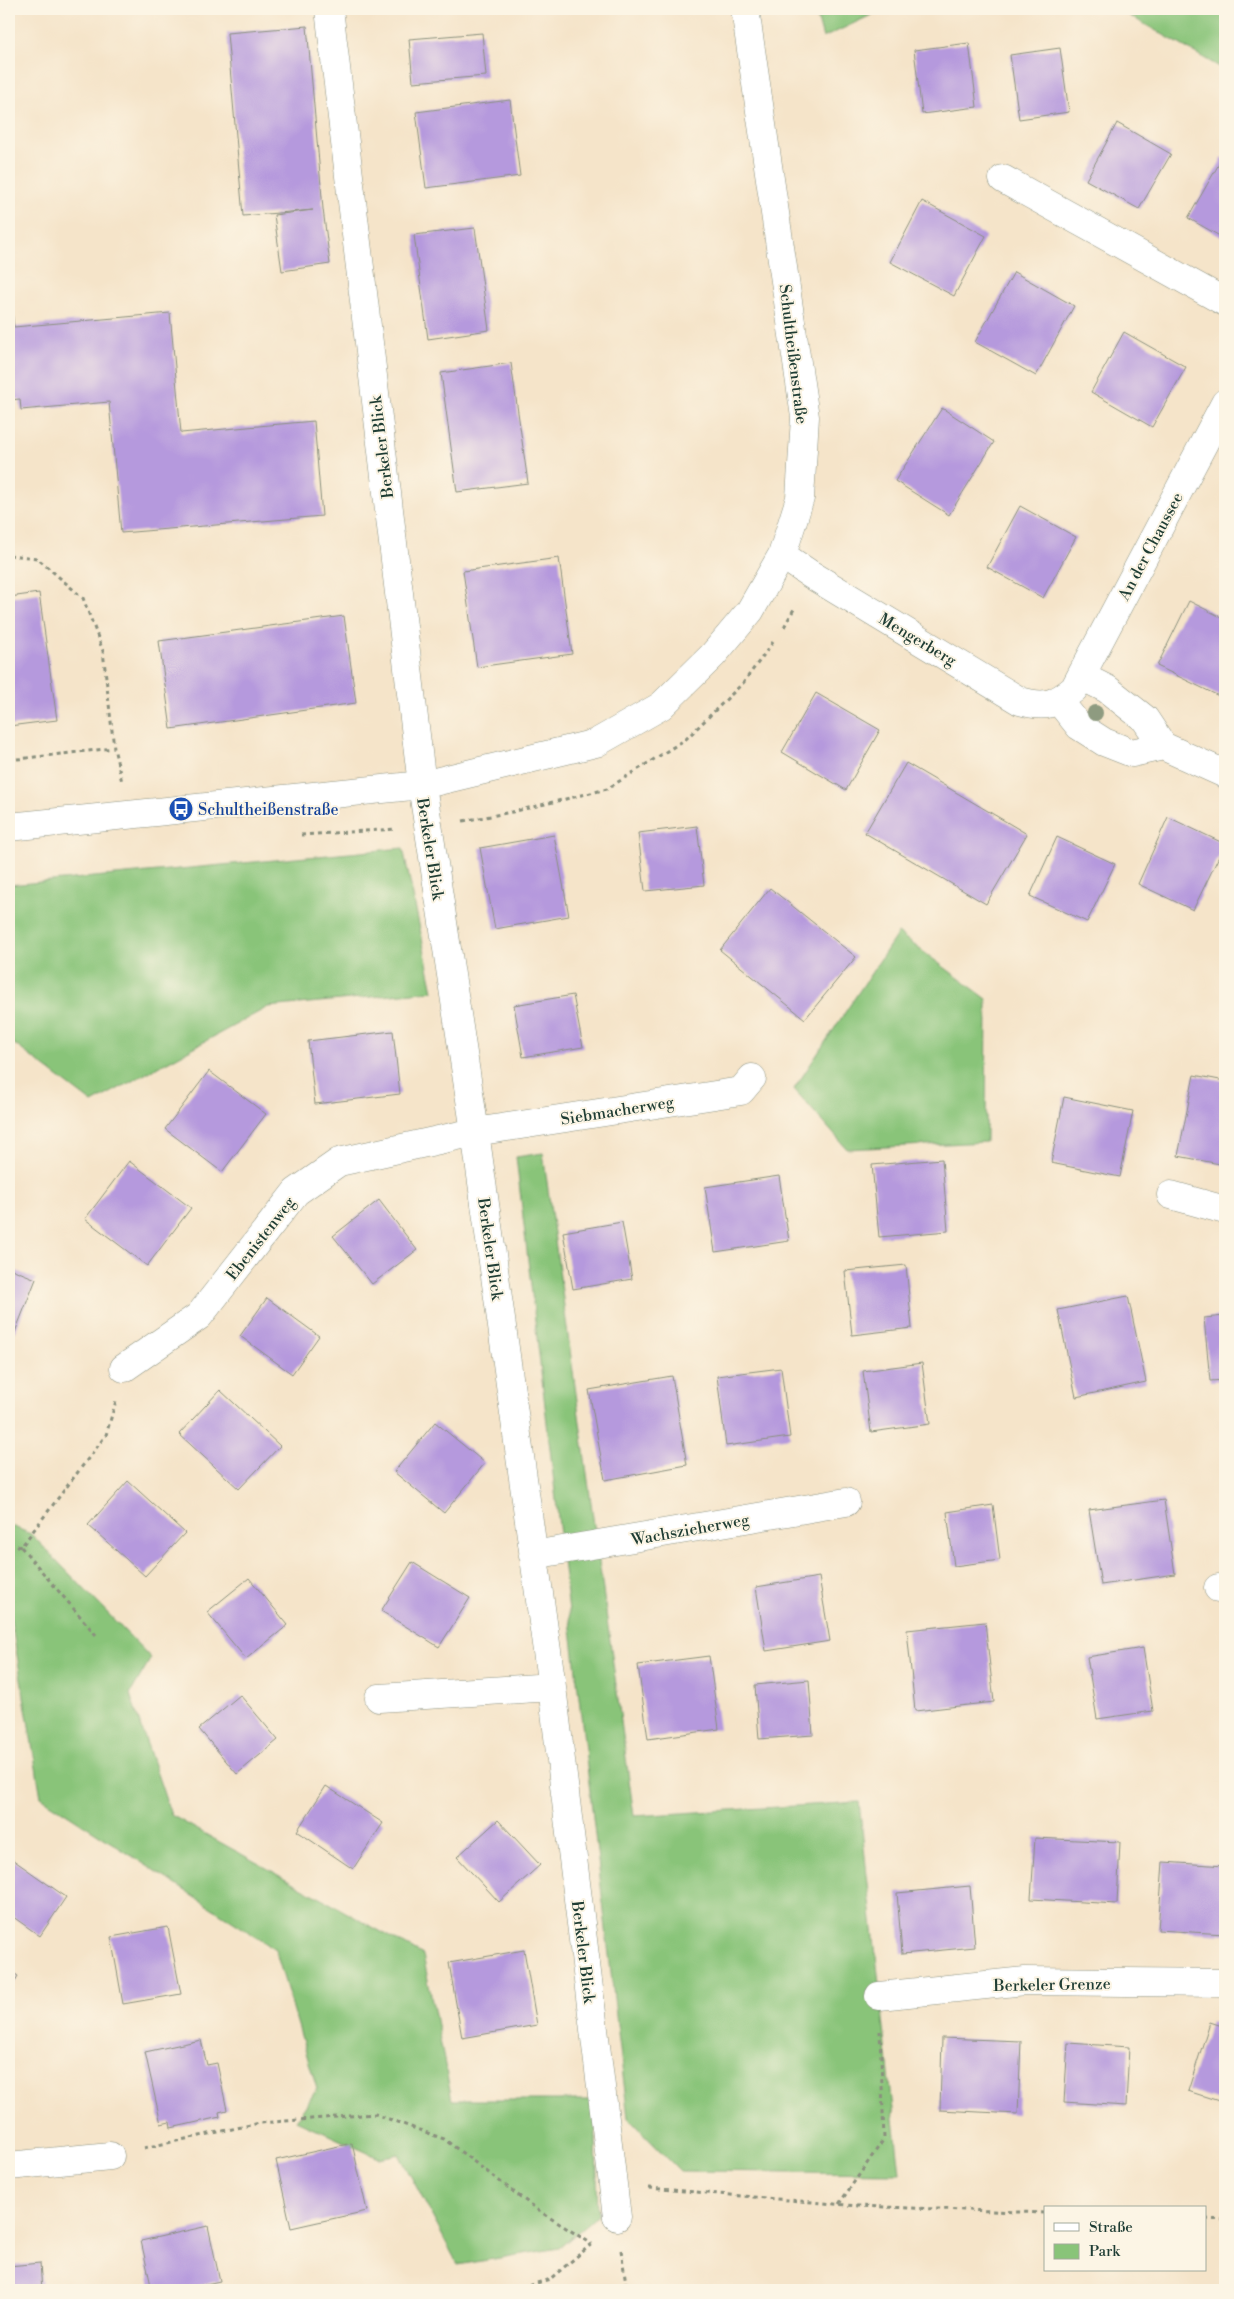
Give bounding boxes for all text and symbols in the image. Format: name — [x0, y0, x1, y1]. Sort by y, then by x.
street label: Schultheißenstraße — [775, 283, 812, 425]
street label: Berkeler Blick — [366, 393, 398, 500]
street label: An der Chaussee — [1114, 489, 1188, 605]
street label: Mengerberg — [875, 609, 961, 671]
bus stop icon: Schultheißenstraße — [168, 796, 194, 822]
street label: Berkeler Blick — [412, 796, 448, 903]
place label: Schultheißenstraße — [198, 800, 339, 820]
street label: Siebmacherweg — [559, 1092, 676, 1130]
street label: Ebenistenweg — [222, 1192, 300, 1284]
street label: Berkeler Blick — [473, 1196, 507, 1303]
street label: Wachszieherweg — [629, 1510, 751, 1550]
street label: Berkeler Blick — [567, 1899, 599, 2006]
street label: Berkeler Grenze — [992, 1974, 1111, 1996]
legend — [1044, 2206, 1206, 2272]
text: Straße — [1089, 2218, 1133, 2237]
text: Park — [1089, 2242, 1121, 2261]

